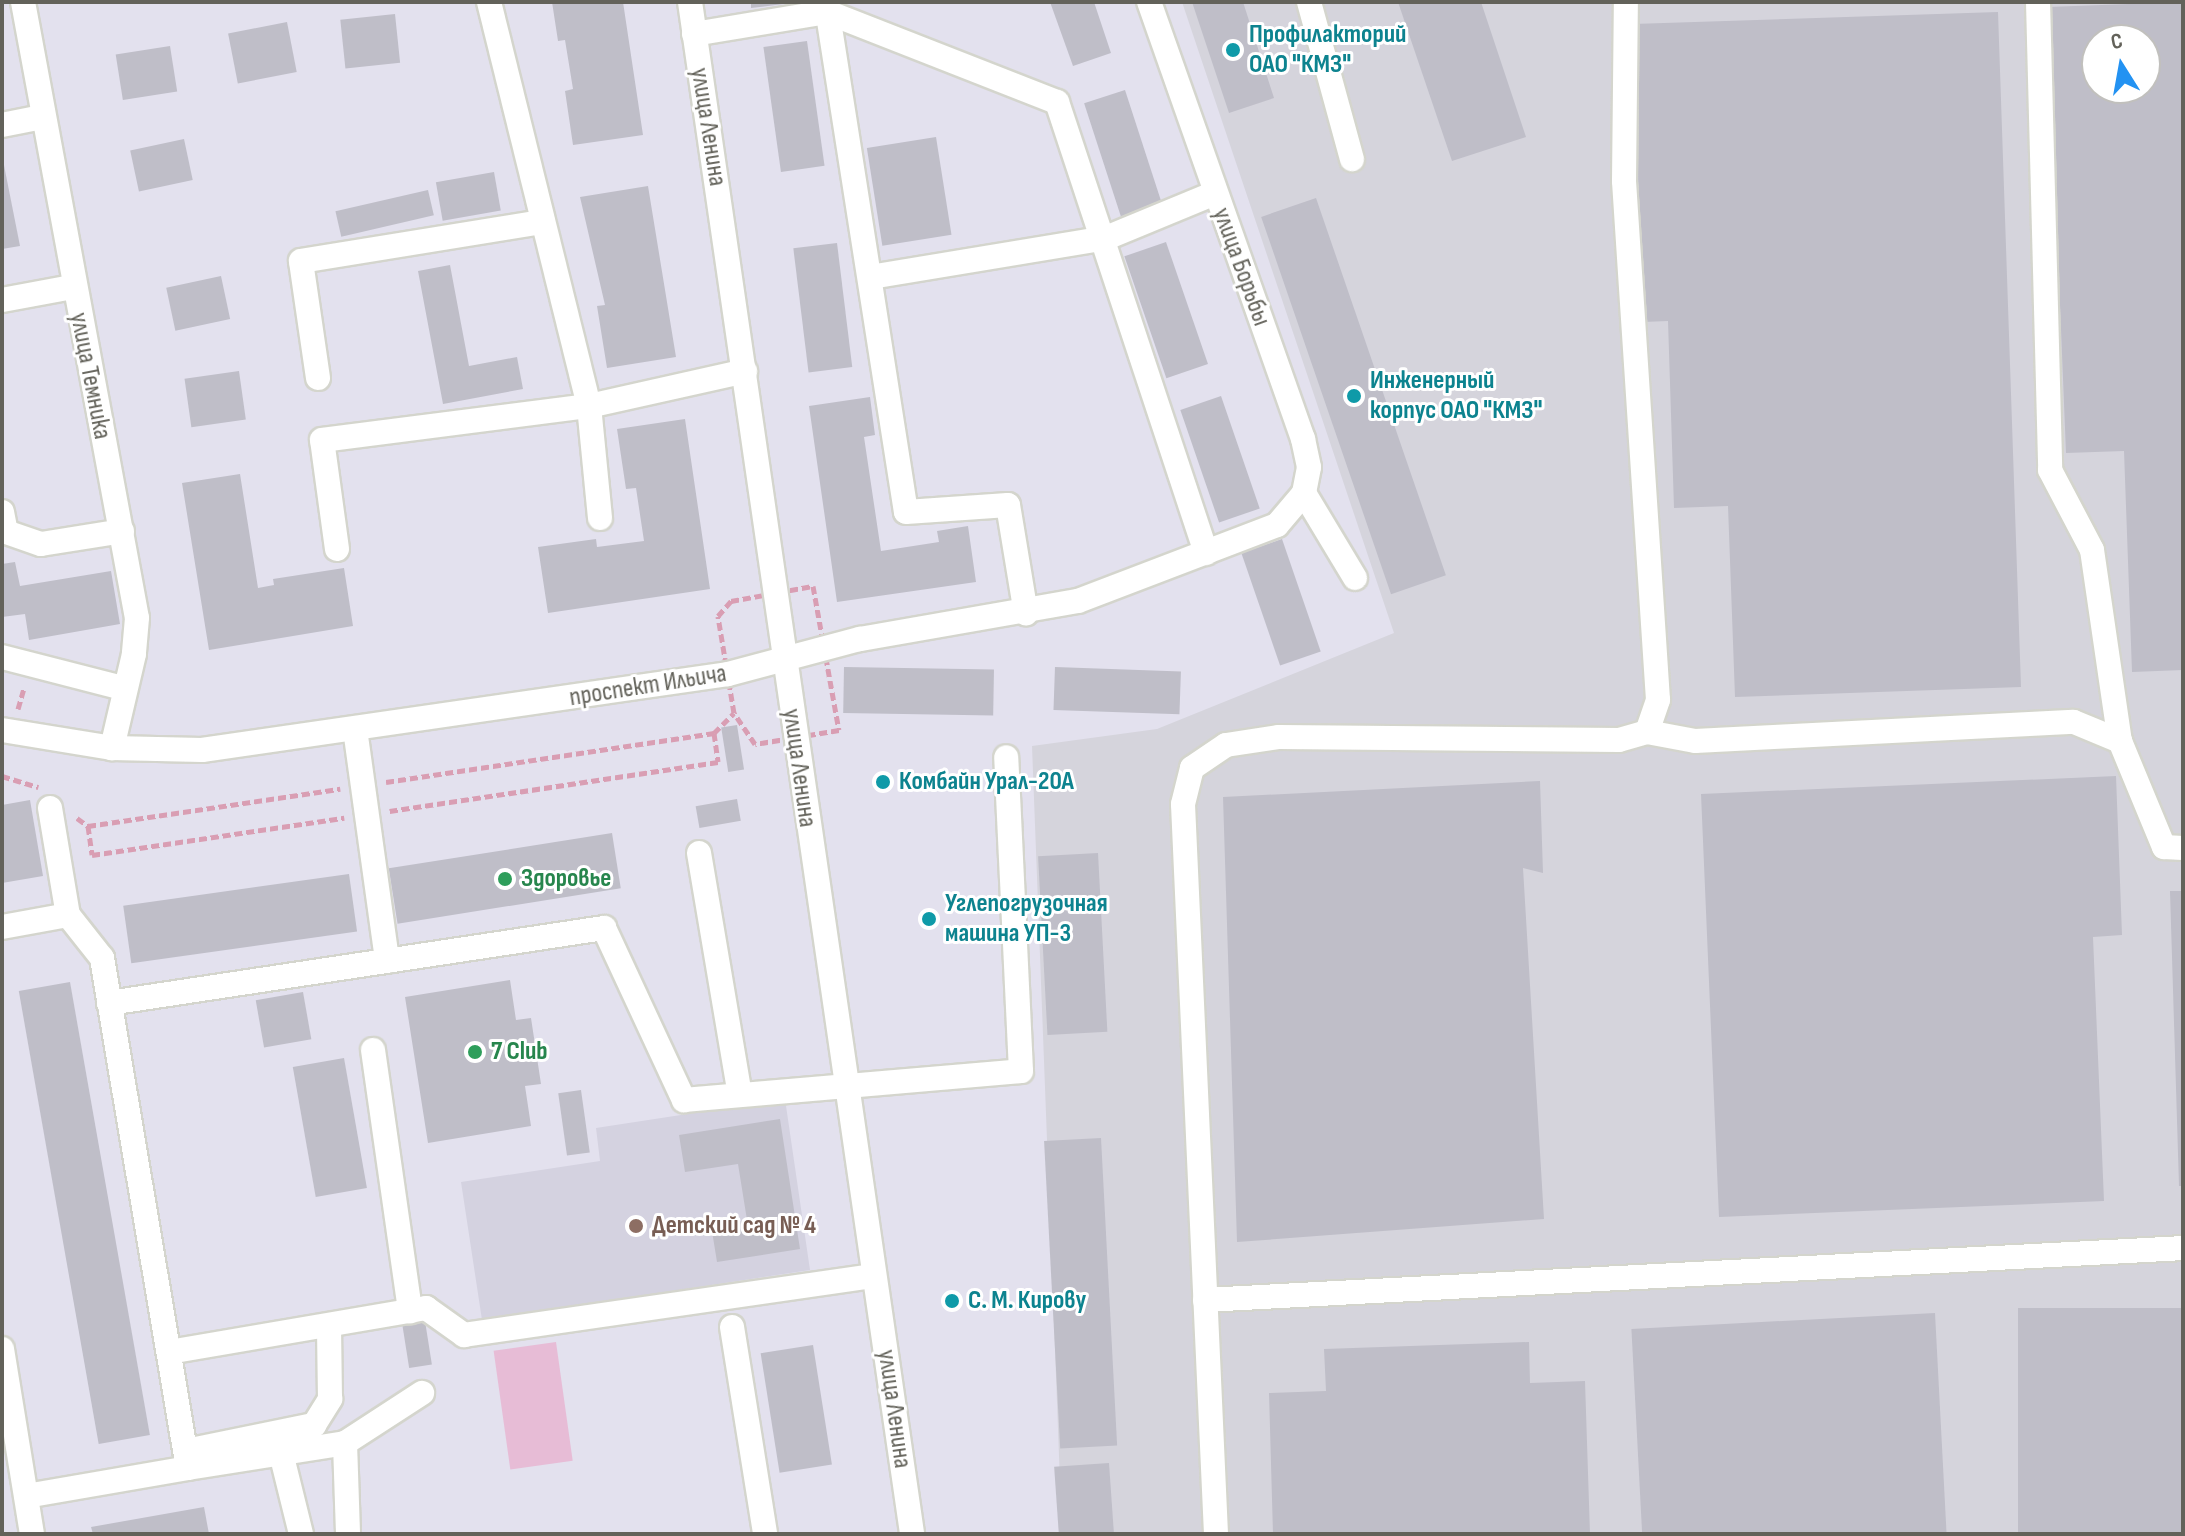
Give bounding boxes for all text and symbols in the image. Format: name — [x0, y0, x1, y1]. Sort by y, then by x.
place label: Профилакторий ОАО "КМЗ" — [1249, 19, 1406, 80]
north arrow — [2081, 24, 2161, 104]
text: С — [2109, 28, 2125, 56]
marker: Профилакторий ОАО "КМЗ" — [1224, 41, 1242, 59]
street label: улица Ленина — [683, 66, 733, 188]
street label: улица Борьбы — [1205, 204, 1277, 330]
street label: улица Темника — [62, 310, 118, 442]
place label: Инженерный корпус ОАО "КМЗ" — [1370, 365, 1542, 426]
marker: Инженерный корпус ОАО "КМЗ" — [1345, 387, 1363, 405]
street label: проспект Ильича — [567, 658, 729, 714]
street label: улица Ленина — [775, 707, 823, 829]
place label: Комбайн Урал-20А — [899, 766, 1074, 798]
marker: Комбайн Урал-20А — [874, 773, 892, 791]
place label: Здоровье — [521, 863, 611, 895]
marker: Здоровье — [496, 870, 514, 888]
place label: Углепогрузочная машина УП-3 — [945, 888, 1108, 950]
marker: Углепогрузочная машина УП-3 — [920, 910, 938, 928]
place label: 7 Club — [491, 1036, 548, 1068]
marker: 7 Club — [466, 1043, 484, 1061]
place label: Детский сад № 4 — [652, 1210, 816, 1242]
marker: Детский сад № 4 — [627, 1217, 645, 1235]
place label: С. М. Кирову — [968, 1285, 1086, 1317]
marker: С. М. Кирову — [943, 1292, 961, 1310]
street label: улица Ленина — [870, 1348, 918, 1470]

